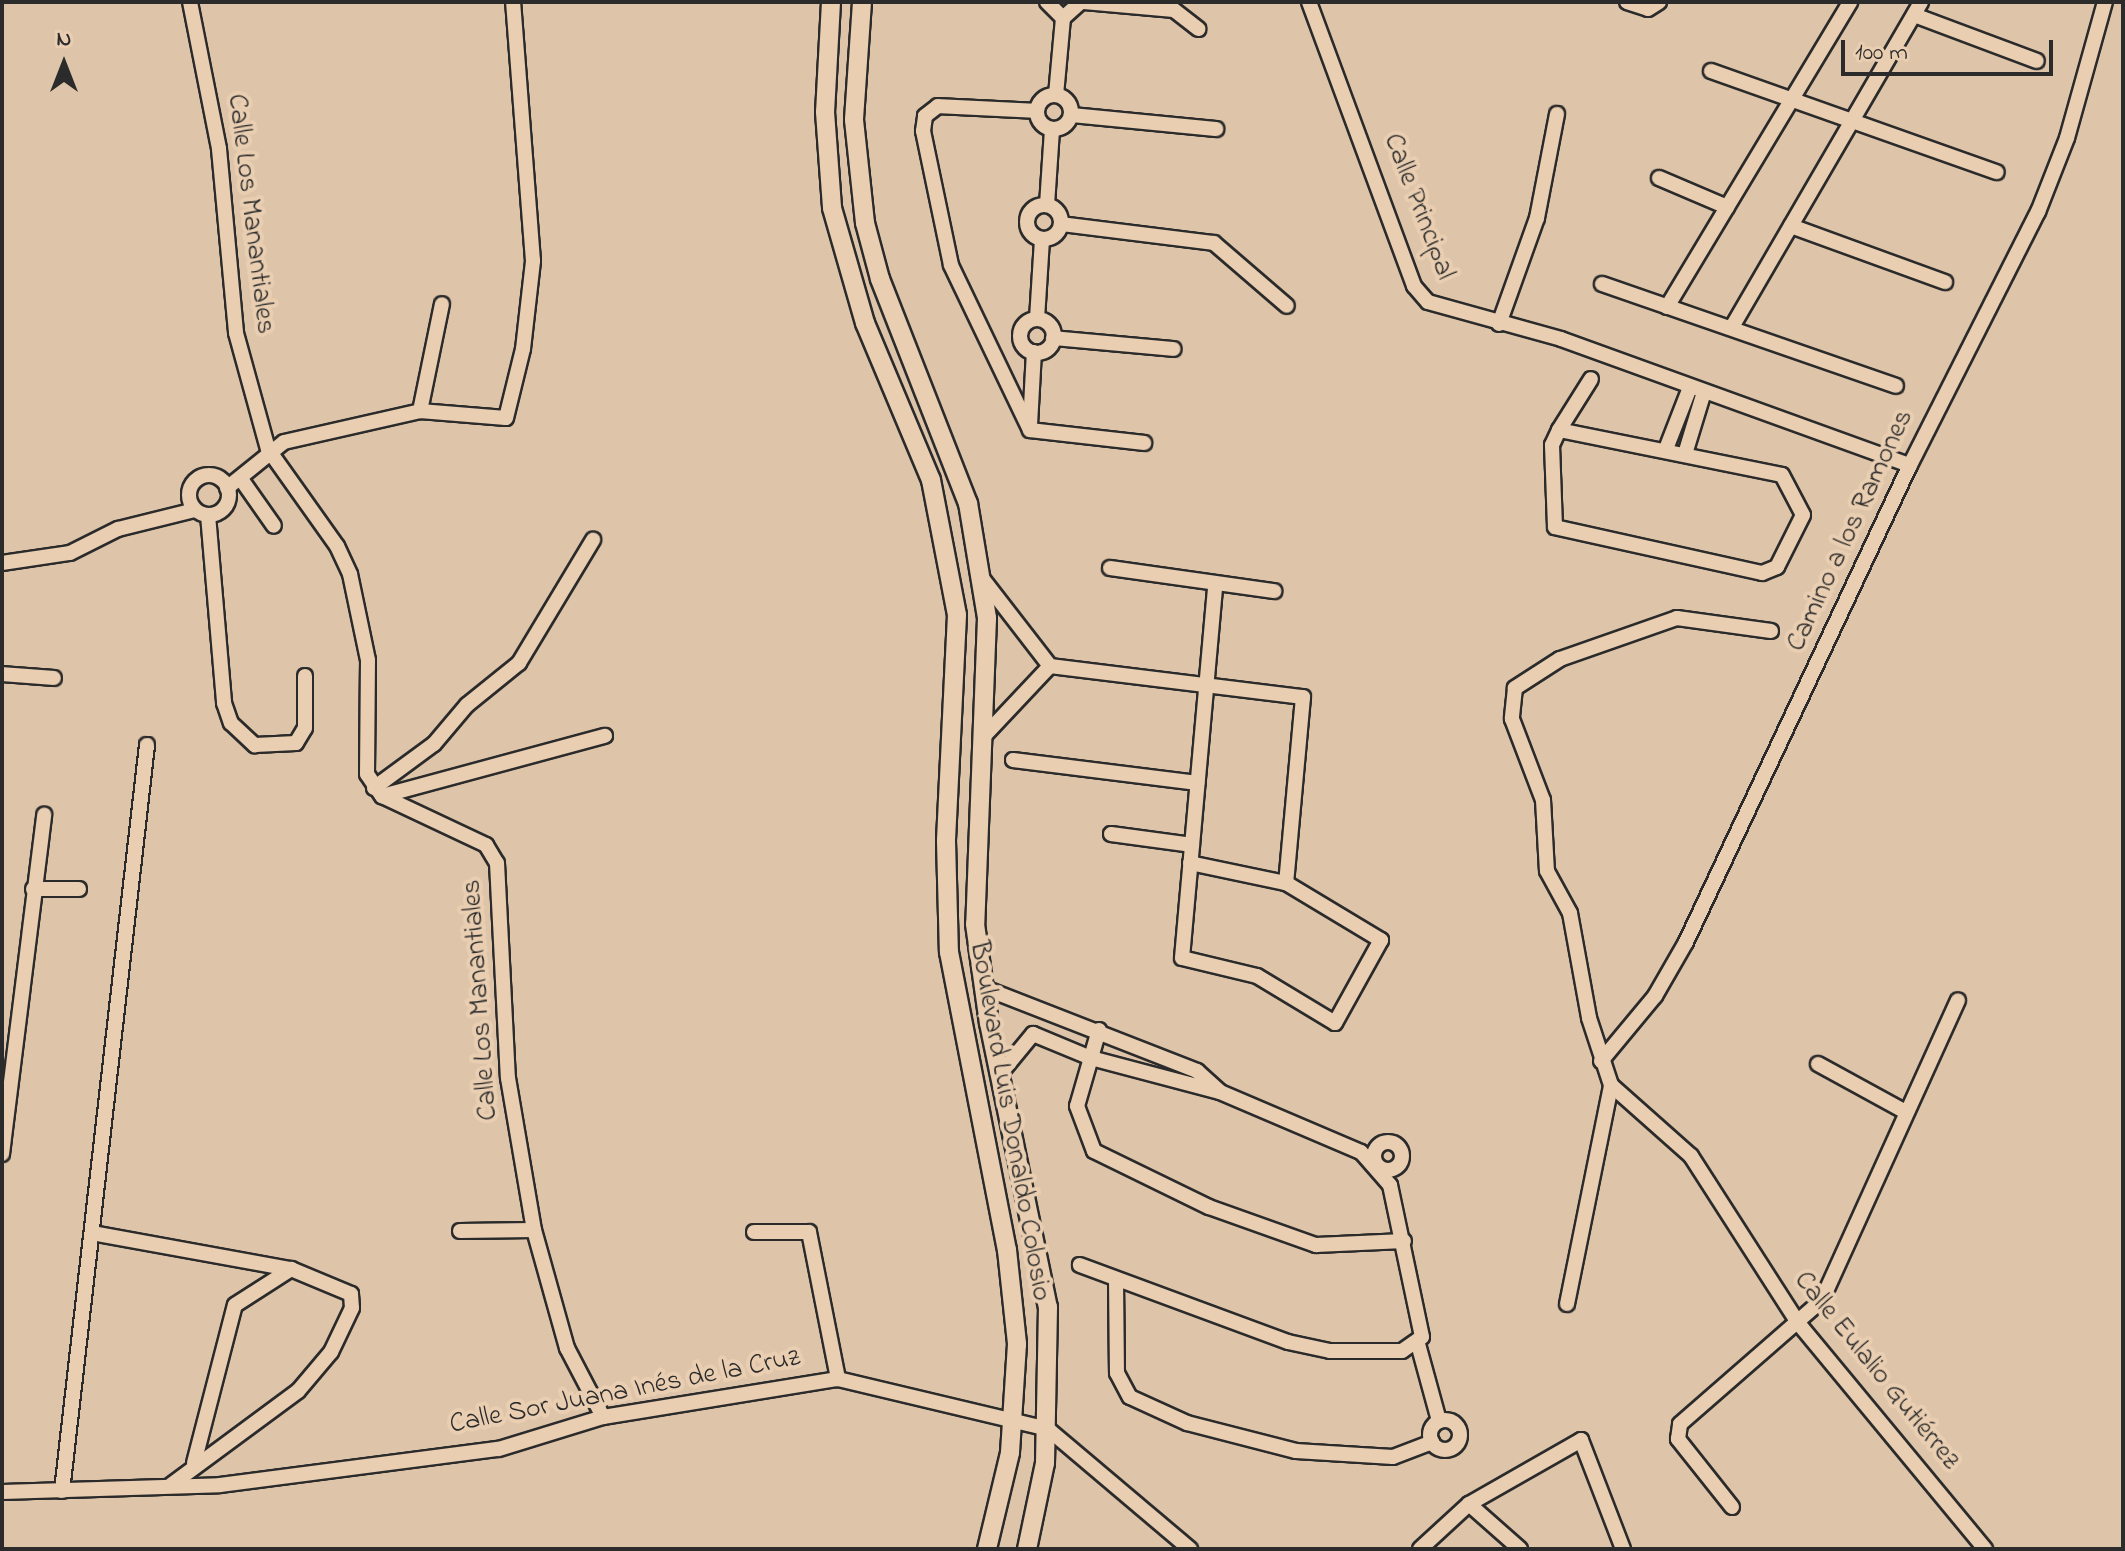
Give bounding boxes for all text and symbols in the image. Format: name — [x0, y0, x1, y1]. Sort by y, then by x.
north arrow — [24, 24, 104, 104]
text: N — [57, 24, 71, 56]
scale bar — [1845, 24, 2057, 74]
text: 100 m — [1855, 36, 1908, 71]
street label: Calle Los Manantiales — [219, 92, 281, 336]
street label: Calle Principal — [1375, 129, 1461, 285]
street label: Camino a los Ramones — [1780, 405, 1922, 657]
street label: Calle Los Manantiales — [456, 878, 506, 1122]
street label: Boulevard Luis Donaldo Colosio — [961, 938, 1057, 1304]
street label: Calle Eulalio Gutiérrez — [1786, 1265, 1966, 1477]
street label: Calle Sor Juana Inés de la Cruz — [447, 1342, 803, 1442]

